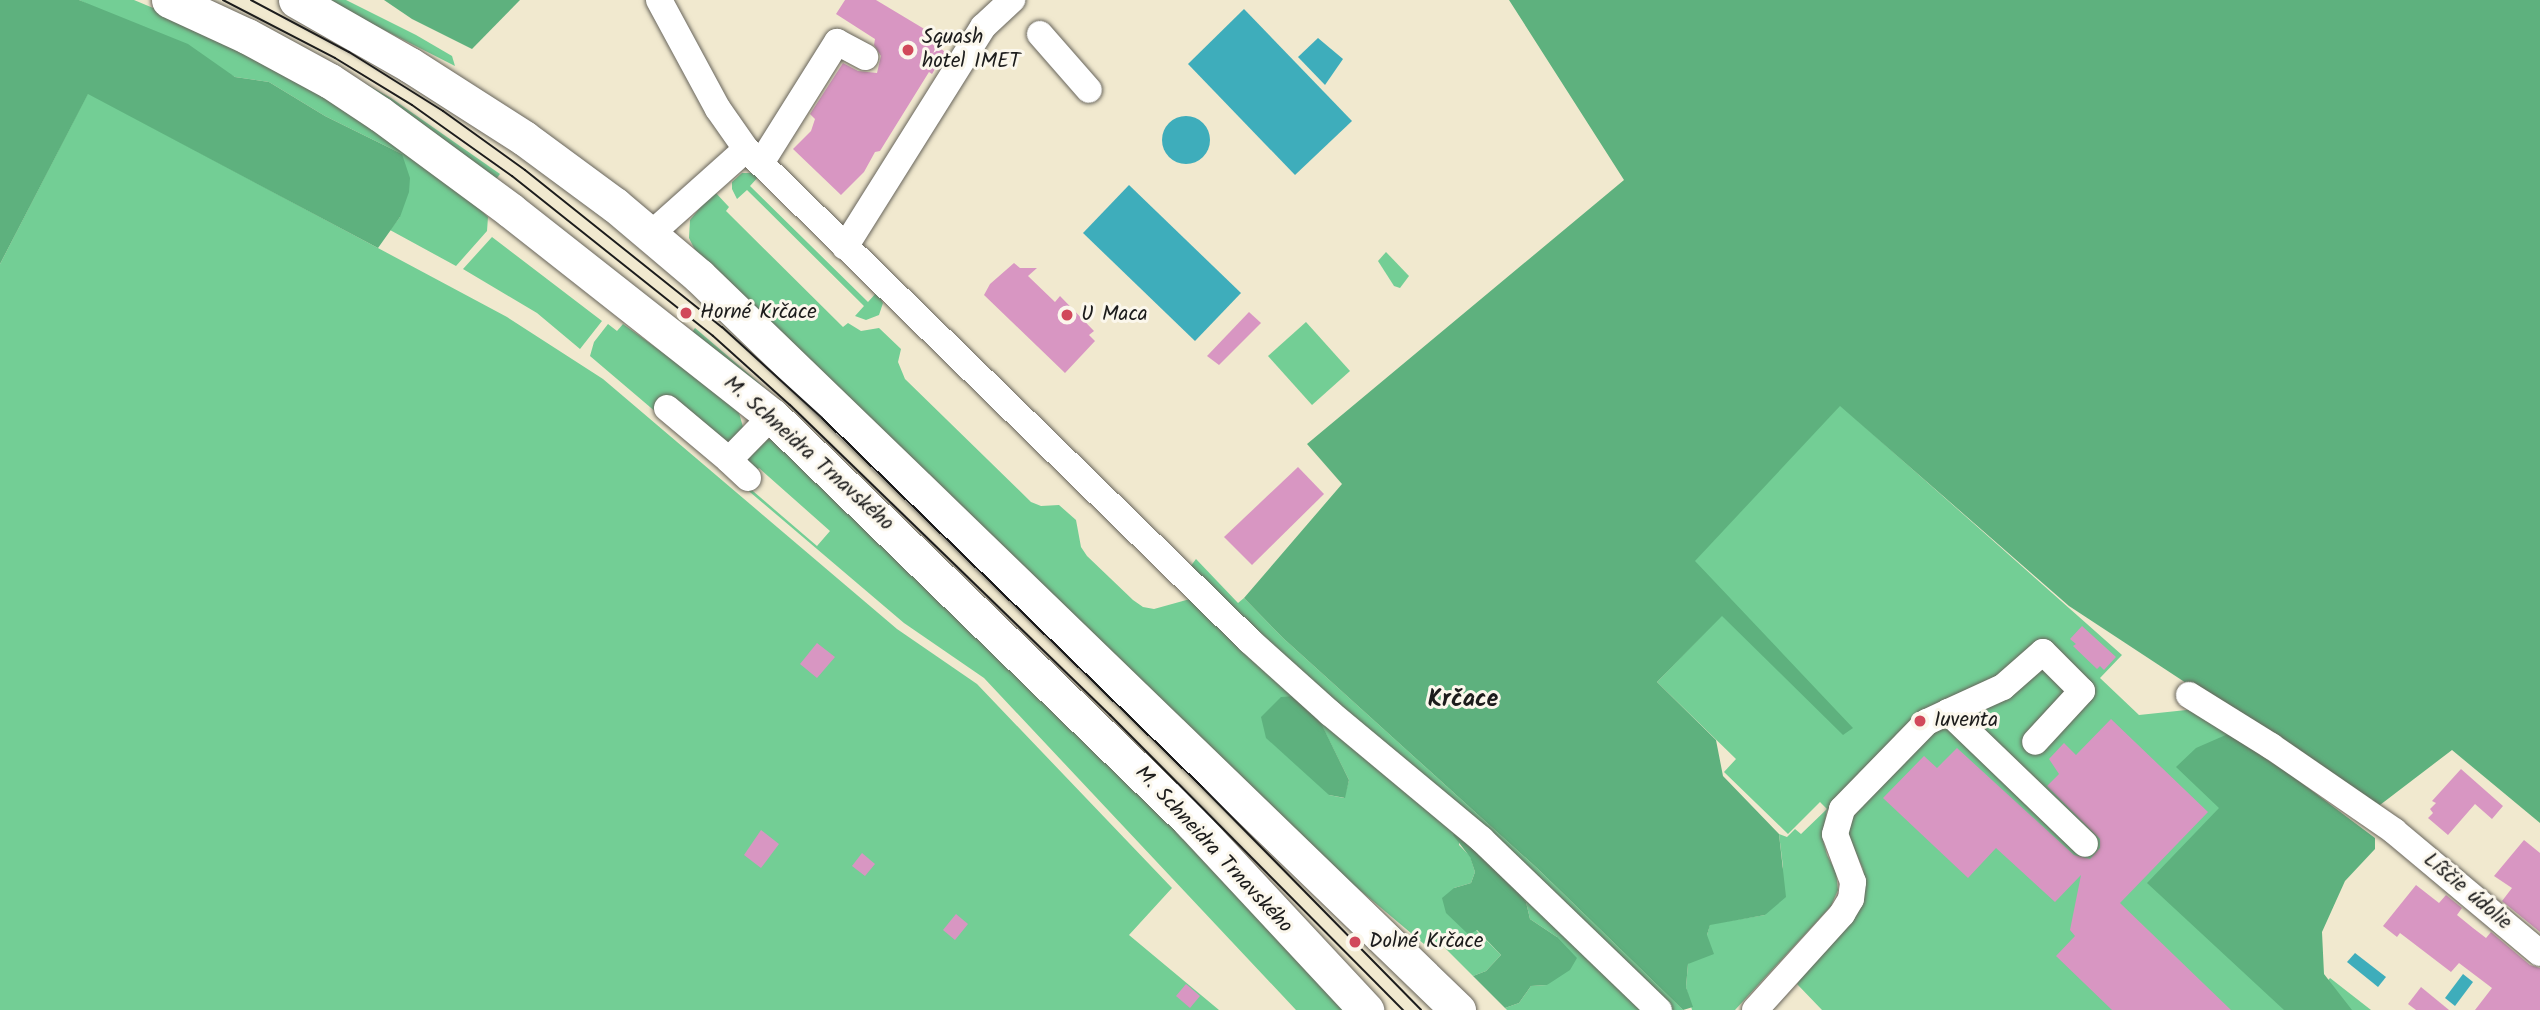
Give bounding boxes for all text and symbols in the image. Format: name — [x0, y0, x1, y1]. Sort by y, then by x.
place label: Squash hotel IMET — [922, 25, 1021, 75]
marker: Squash hotel IMET — [900, 42, 916, 58]
place label: Horné Krčace — [700, 300, 817, 326]
place label: U Maca — [1081, 302, 1148, 328]
marker: Horné Krčace — [678, 305, 694, 321]
marker: U Maca — [1059, 307, 1075, 323]
street label: M. Schneidra Trnavského — [718, 371, 898, 537]
district label: Krčace — [1428, 686, 1498, 714]
place label: Iuventa — [1934, 708, 1998, 734]
marker: Iuventa — [1912, 713, 1928, 729]
street label: M. Schneidra Trnavského — [1129, 761, 1297, 939]
street label: Líščie údolie — [2418, 848, 2516, 936]
place label: Dolné Krčace — [1369, 929, 1483, 955]
marker: Dolné Krčace — [1347, 934, 1363, 950]

